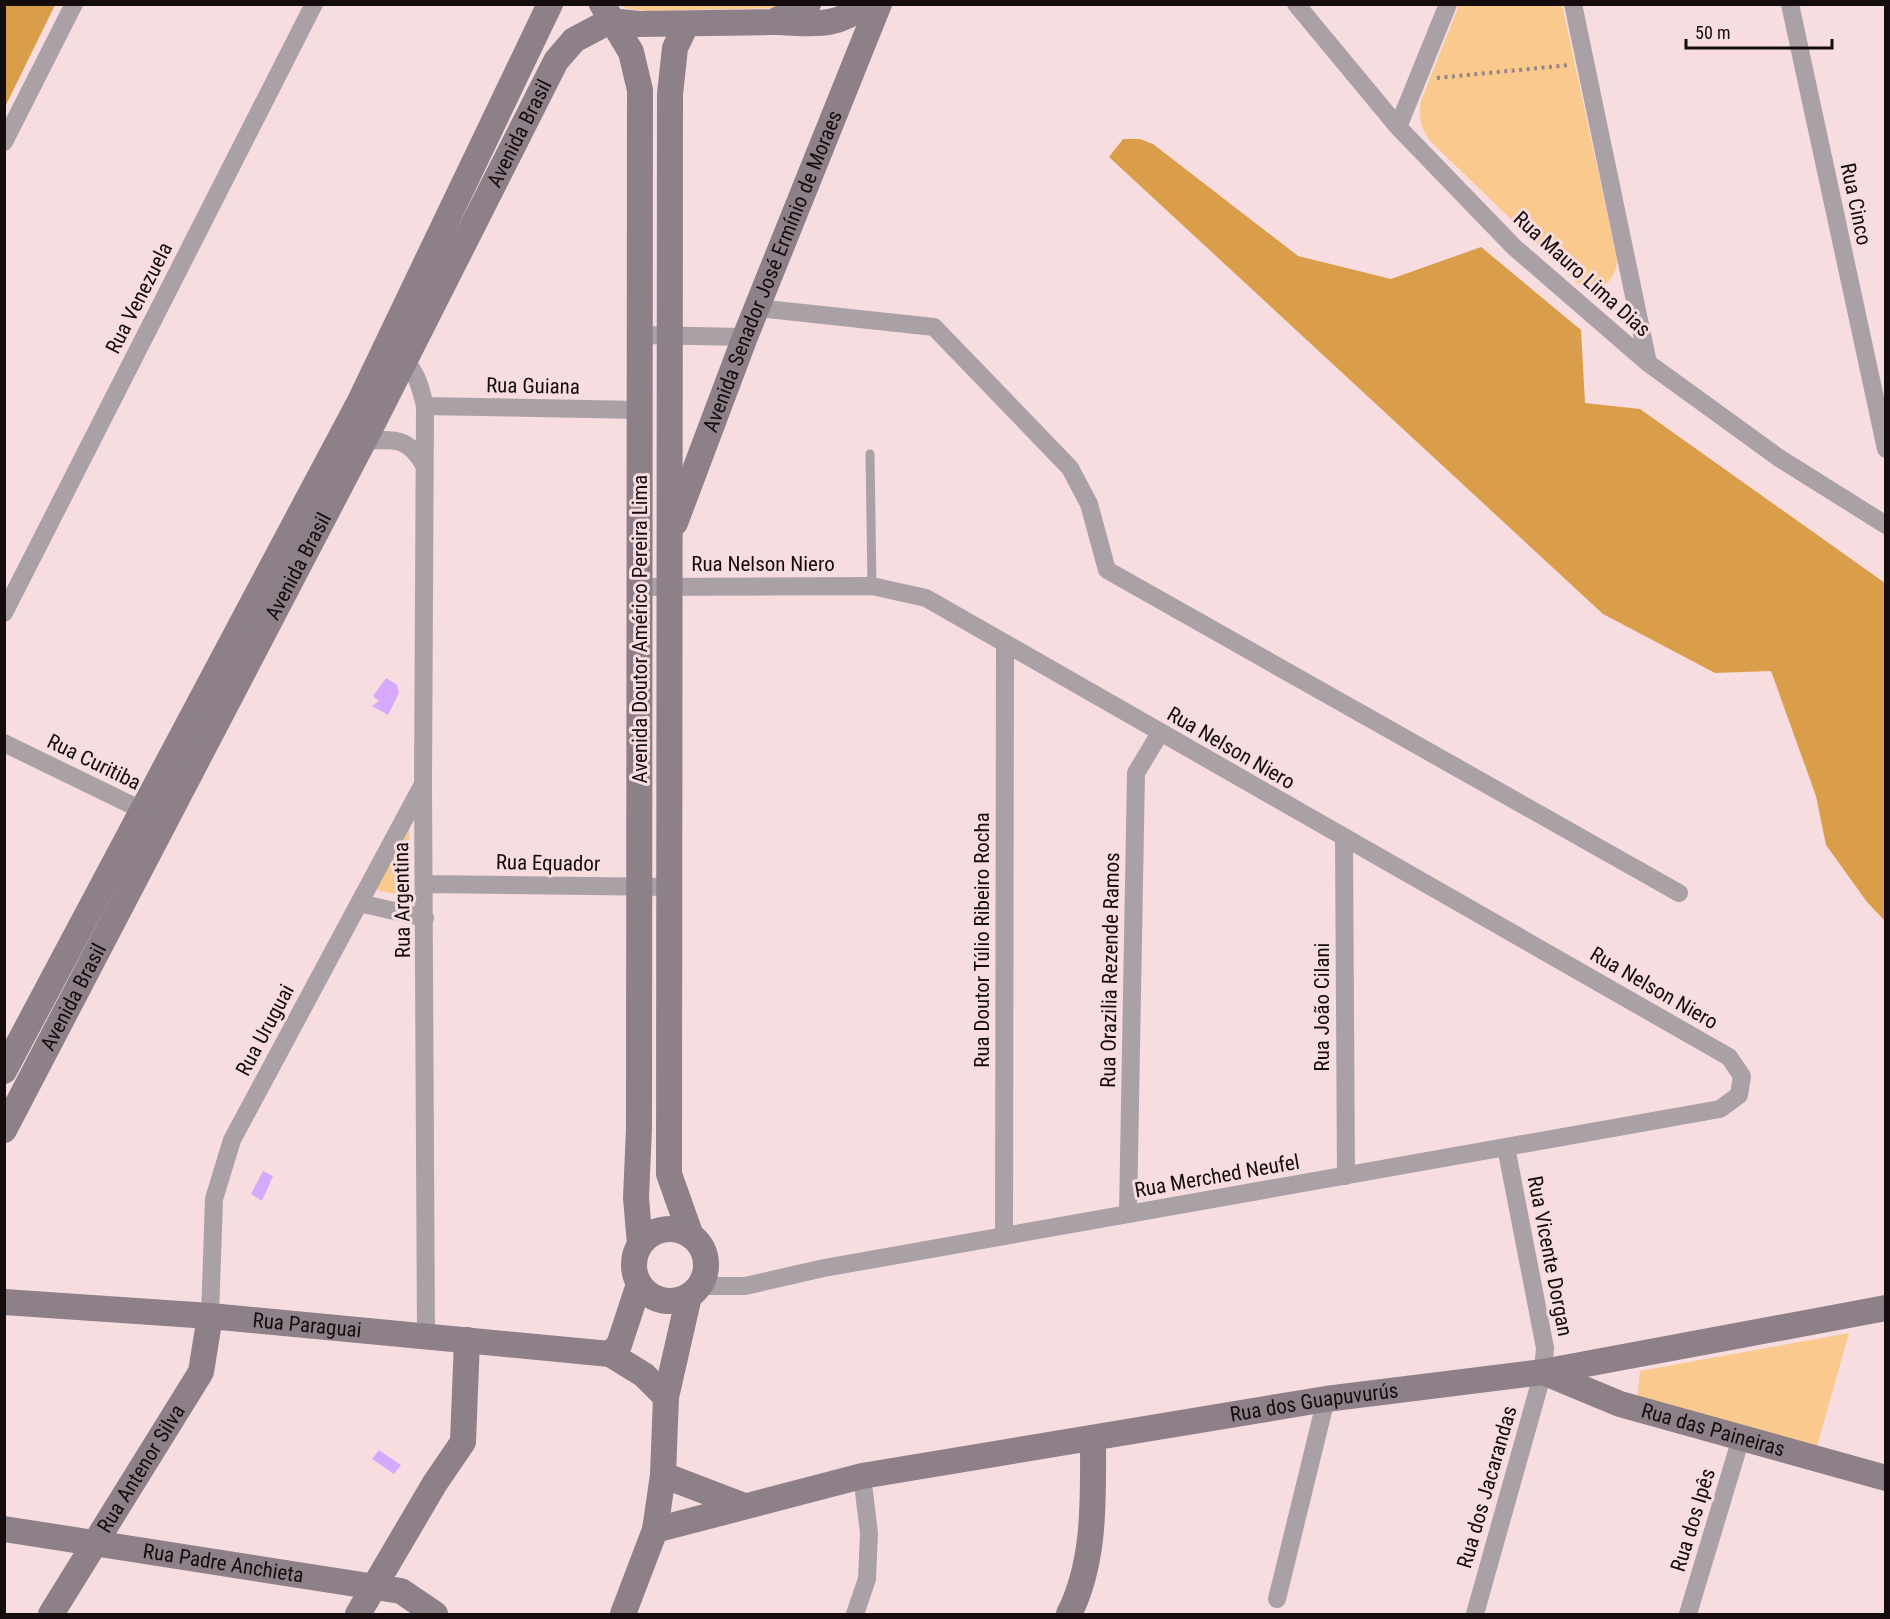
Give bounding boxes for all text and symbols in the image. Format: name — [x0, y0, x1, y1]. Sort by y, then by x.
scale bar — [1686, 12, 1832, 50]
text: 50 m — [1695, 22, 1730, 43]
street label: Avenida Brasil — [482, 76, 557, 191]
street label: Avenida Senador José Ermínio de Moraes — [698, 107, 847, 435]
street label: Rua Cinco — [1836, 161, 1876, 247]
street label: Rua Mauro Lima Dias — [1509, 206, 1655, 342]
street label: Rua Venezuela — [101, 238, 177, 358]
street label: Rua Guiana — [486, 373, 580, 399]
street label: Avenida Doutor Américo Pereira Lima — [628, 475, 652, 783]
street label: Avenida Brasil — [260, 509, 336, 624]
street label: Rua Nelson Niero — [691, 552, 835, 576]
street label: Rua Nelson Niero — [1163, 702, 1299, 794]
street label: Rua Curitiba — [43, 729, 145, 795]
street label: Rua Doutor Túlio Ribeiro Rocha — [970, 812, 994, 1068]
street label: Rua Argentina — [389, 842, 415, 958]
street label: Rua Equador — [496, 850, 600, 876]
street label: Rua Orazilia Rezende Ramos — [1096, 852, 1124, 1088]
street label: Avenida Brasil — [36, 939, 111, 1055]
street label: Rua Nelson Niero — [1586, 942, 1722, 1034]
street label: Rua João Cilani — [1310, 943, 1334, 1071]
street label: Rua Uruguai — [231, 980, 299, 1080]
street label: Rua Merched Neufel — [1133, 1150, 1301, 1202]
street label: Rua Vicente Dorgan — [1523, 1174, 1577, 1338]
street label: Rua Paraguai — [252, 1308, 363, 1342]
street label: Rua dos Guapuvurús — [1228, 1378, 1400, 1427]
street label: Rua das Paineiras — [1639, 1399, 1788, 1461]
street label: Rua Antenor Silva — [92, 1400, 190, 1537]
street label: Rua dos Jacarandas — [1452, 1403, 1522, 1571]
street label: Rua dos Ipês — [1666, 1466, 1720, 1574]
street label: Rua Padre Anchieta — [141, 1539, 305, 1588]

